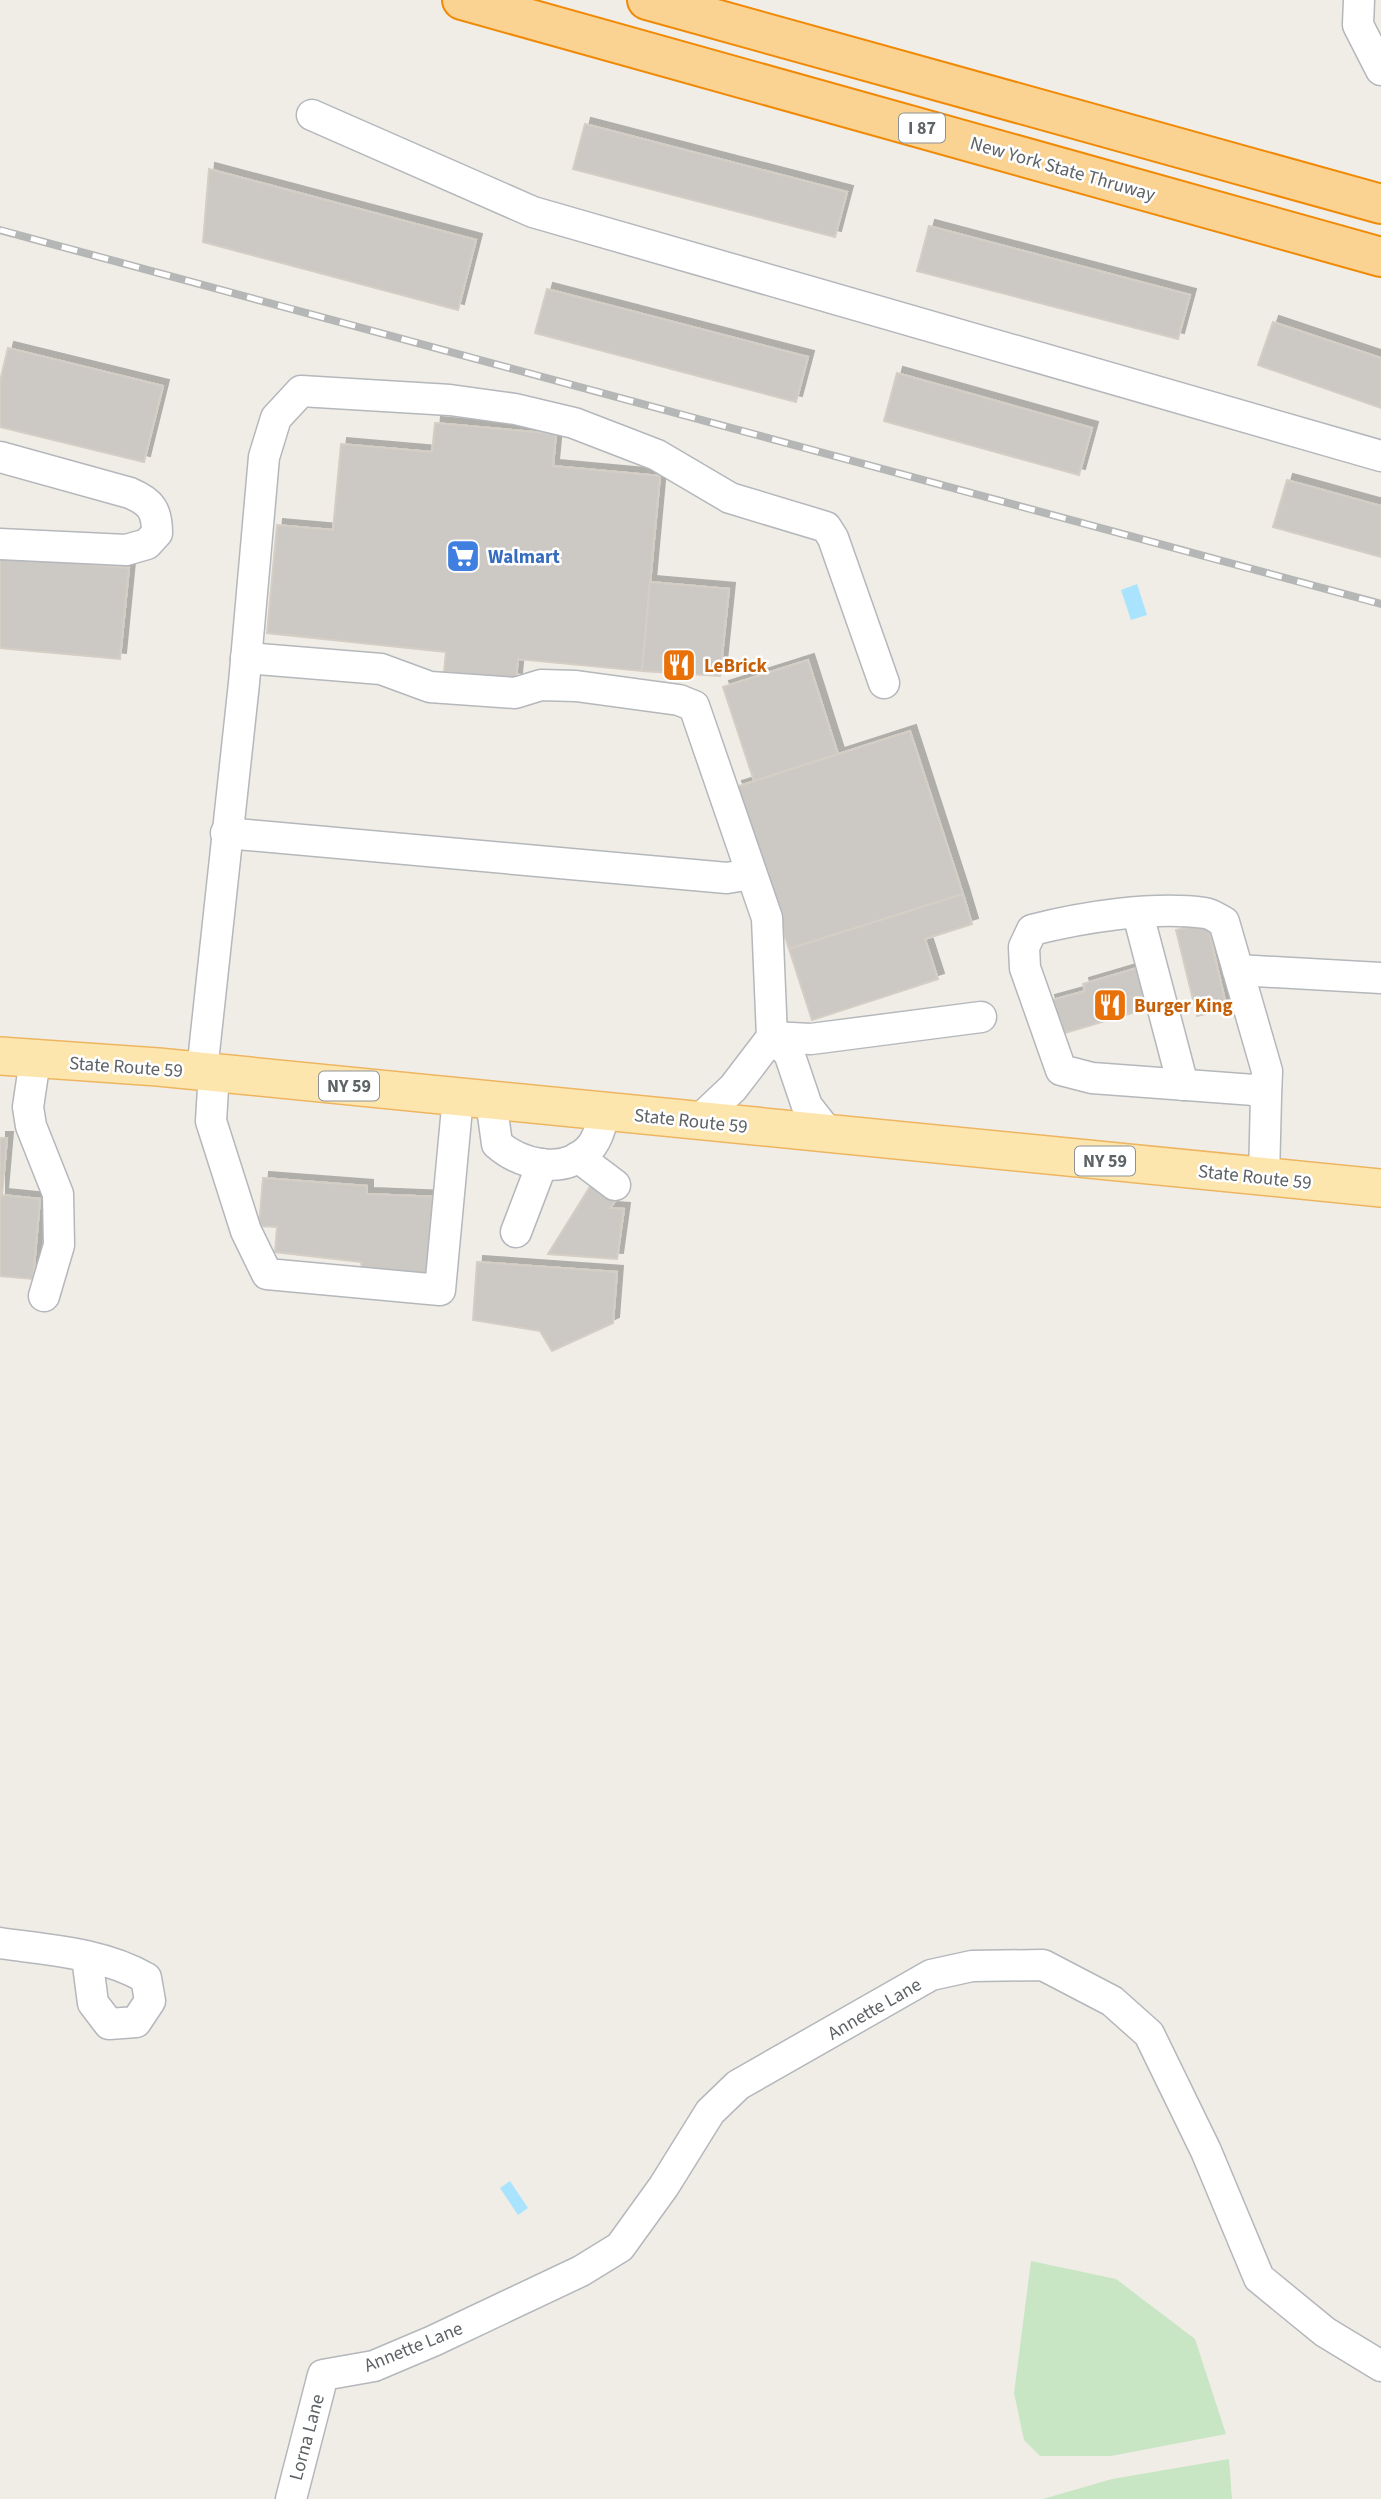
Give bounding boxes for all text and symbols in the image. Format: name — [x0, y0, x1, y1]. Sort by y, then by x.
road number: I 87 — [899, 113, 945, 142]
street label: New York State Thruway — [967, 130, 1158, 209]
supermarket icon: Walmart — [444, 537, 482, 575]
place label: Walmart — [488, 544, 560, 571]
restaurant icon: LeBrick — [660, 646, 698, 684]
place label: LeBrick — [704, 653, 768, 680]
restaurant icon: Burger King — [1091, 986, 1129, 1024]
place label: Burger King — [1134, 993, 1233, 1020]
street label: State Route 59 — [68, 1050, 184, 1085]
road number: NY 59 — [319, 1072, 379, 1100]
street label: State Route 59 — [633, 1102, 749, 1141]
road number: NY 59 — [1075, 1146, 1135, 1176]
street label: State Route 59 — [1197, 1158, 1313, 1197]
street label: Annette Lane — [823, 1972, 927, 2047]
street label: Annette Lane — [360, 2315, 467, 2379]
street label: Lorna Lane — [283, 2391, 332, 2484]

